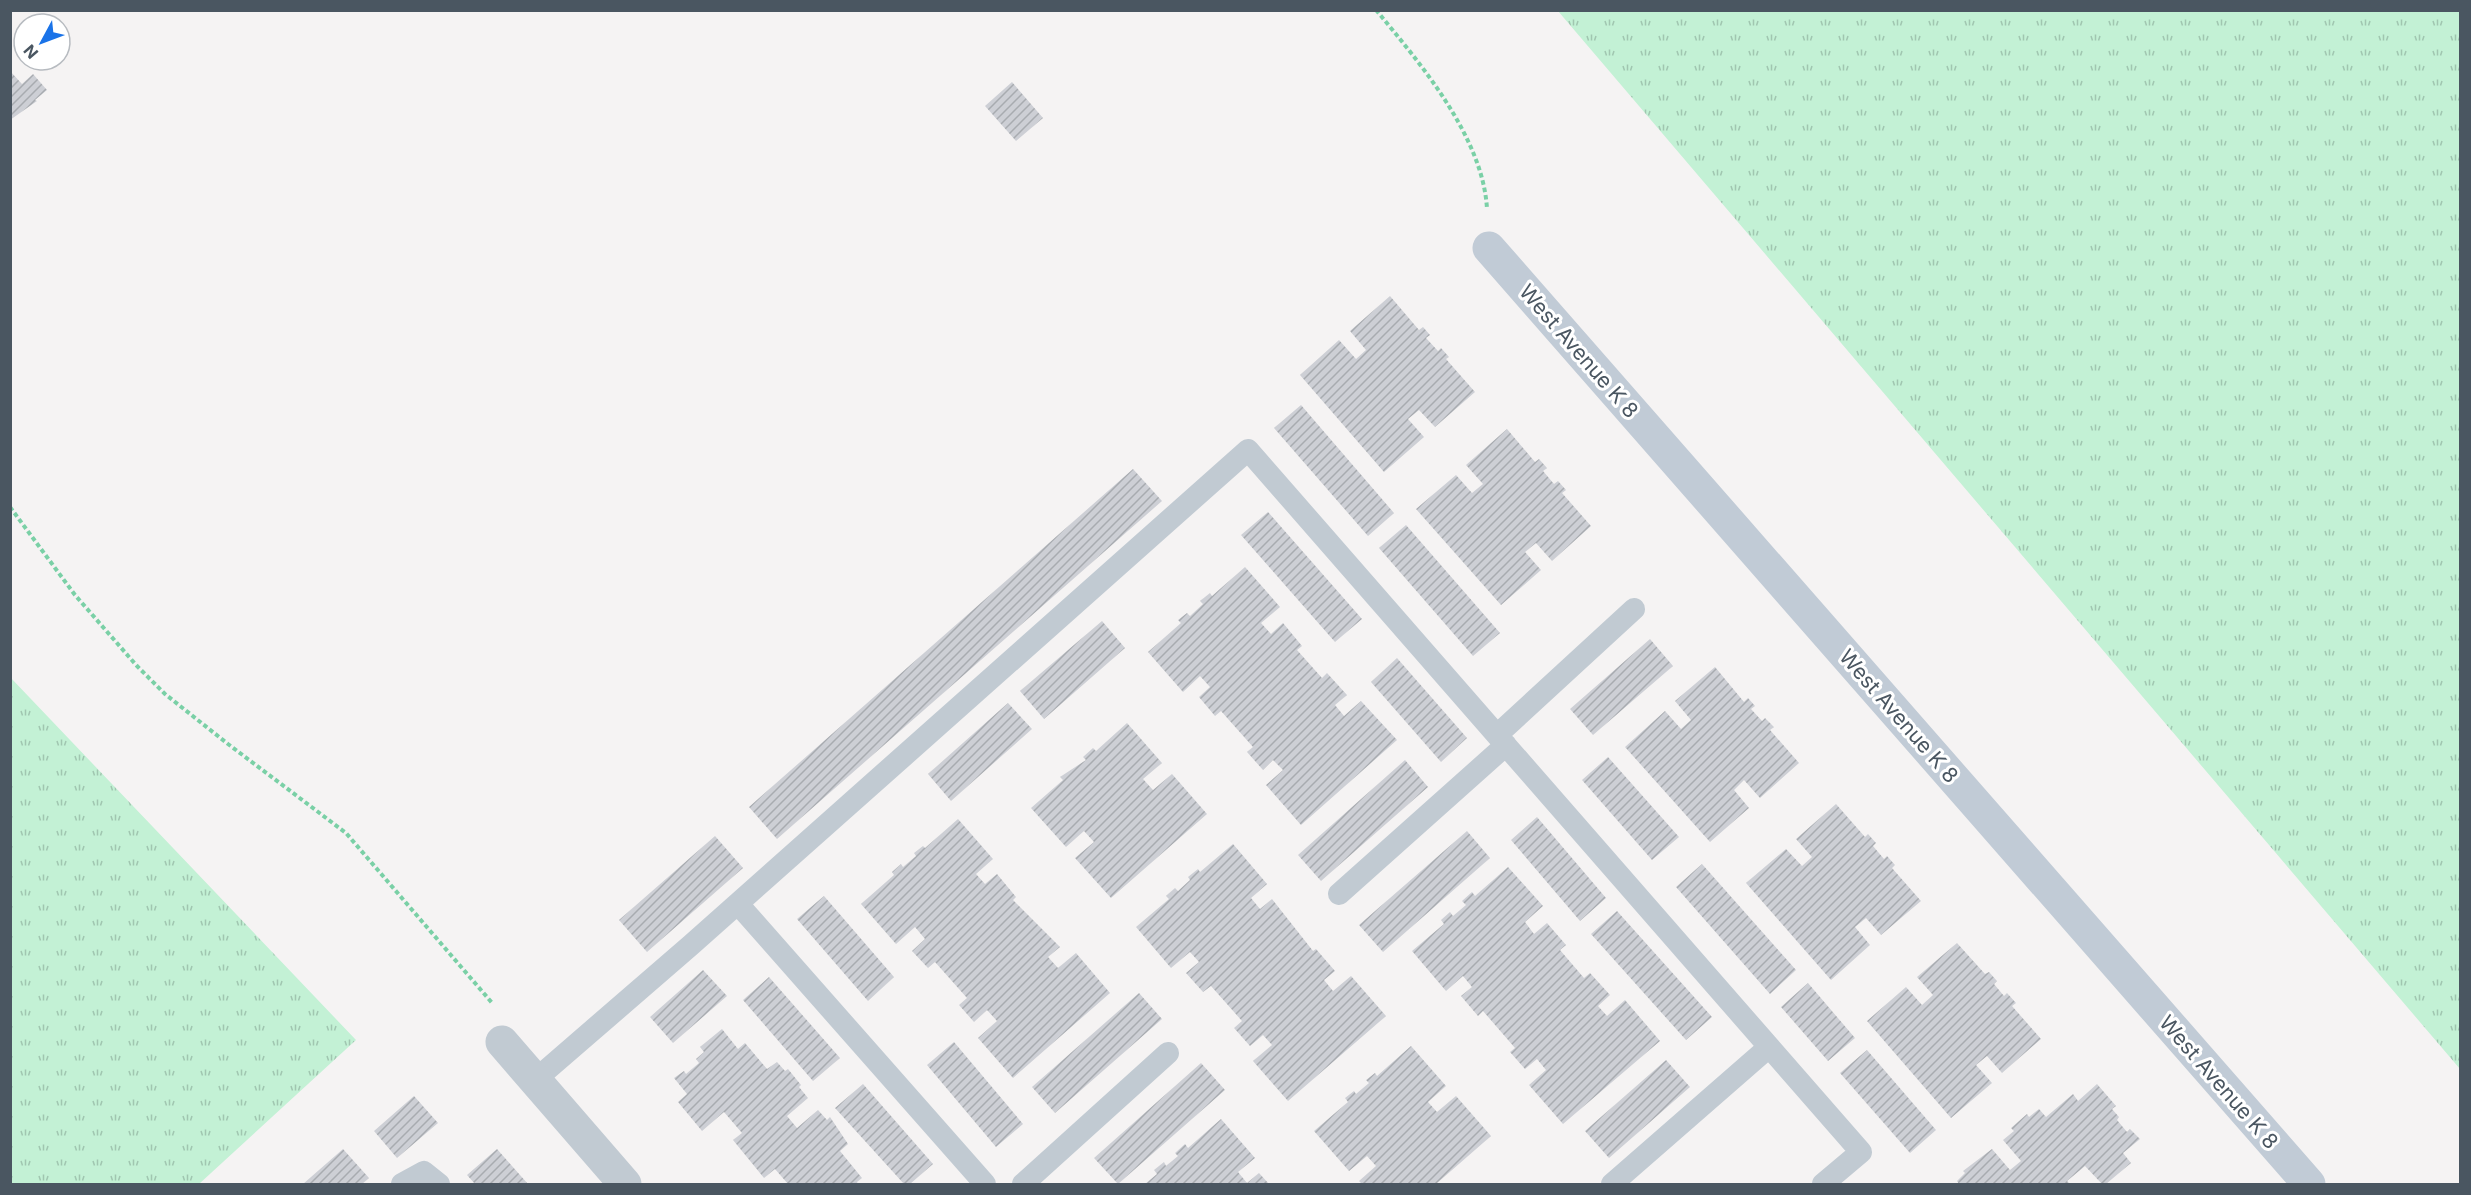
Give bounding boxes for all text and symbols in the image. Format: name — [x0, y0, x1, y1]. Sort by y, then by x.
north arrow — [12, 12, 72, 72]
text: N — [19, 41, 42, 63]
street label: West Avenue K 8 — [1514, 279, 1644, 423]
street label: West Avenue K 8 — [1834, 644, 1964, 788]
street label: West Avenue K 8 — [2154, 1010, 2284, 1154]

